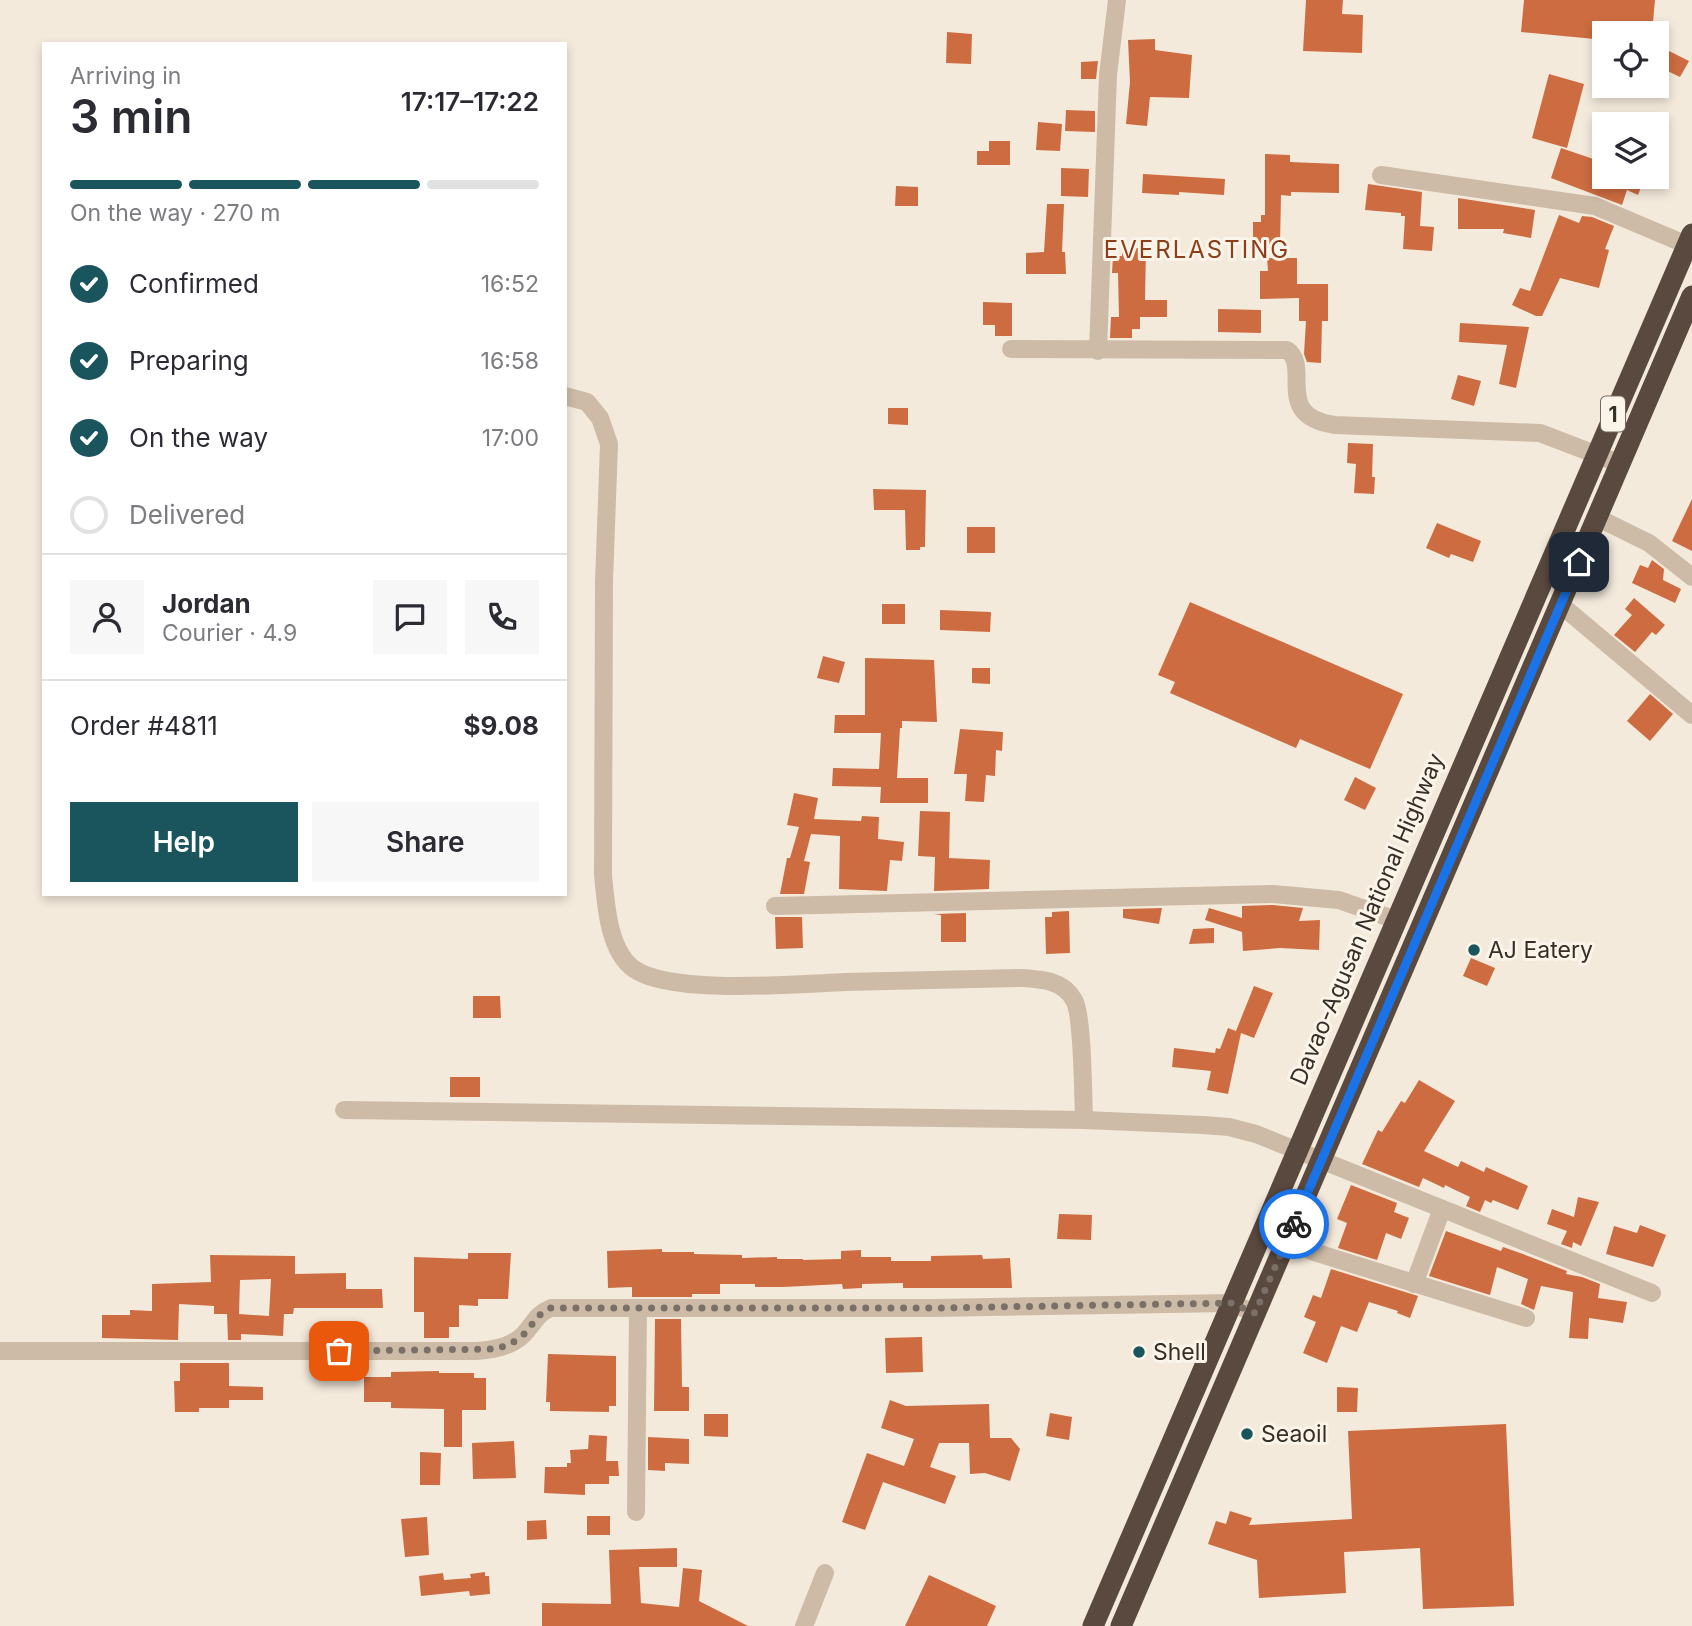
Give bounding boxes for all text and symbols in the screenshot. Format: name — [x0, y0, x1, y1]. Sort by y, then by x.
map controls — [1592, 21, 1669, 189]
button: locate — [1592, 21, 1669, 98]
text: Arriving in — [70, 62, 181, 90]
text: 17:17–17:22 — [401, 86, 539, 117]
text: 3 min — [70, 88, 192, 144]
button: layers — [1592, 112, 1669, 189]
text: On the way · 270 m — [70, 199, 280, 227]
district label: EVERLASTING — [1104, 235, 1290, 264]
icon: check — [70, 265, 108, 303]
text: Confirmed — [129, 268, 259, 299]
text: 16:52 — [481, 270, 539, 298]
icon: check — [70, 342, 108, 380]
text: Preparing — [129, 345, 249, 376]
text: 16:58 — [481, 347, 539, 375]
road number: 1 — [1601, 396, 1625, 432]
icon: check — [70, 419, 108, 457]
text: On the way — [129, 422, 268, 453]
text: 17:00 — [482, 424, 539, 452]
text: Delivered — [129, 499, 245, 530]
pin — [1549, 532, 1609, 592]
icon: home — [1560, 543, 1598, 581]
button: person — [70, 580, 144, 654]
button: chat — [373, 580, 447, 654]
button: phone — [465, 580, 539, 654]
text: Jordan — [162, 588, 251, 619]
text: Courier · 4.9 — [162, 619, 297, 647]
text: Order #4811 — [70, 710, 218, 741]
text: $9.08 — [463, 710, 539, 741]
street label: Davao-Agusan National Highway — [1284, 749, 1450, 1089]
button: Help — [70, 802, 298, 882]
button: Share — [312, 802, 539, 882]
place label: AJ Eatery — [1488, 936, 1593, 964]
marker: AJ Eatery — [1466, 942, 1482, 958]
courier — [1259, 1189, 1329, 1259]
icon: bike — [1275, 1205, 1313, 1243]
pin — [309, 1321, 369, 1381]
icon: bag — [320, 1332, 358, 1370]
place label: Shell — [1153, 1338, 1206, 1366]
marker: Shell — [1131, 1344, 1147, 1360]
place label: Seaoil — [1261, 1420, 1327, 1448]
marker: Seaoil — [1239, 1426, 1255, 1442]

